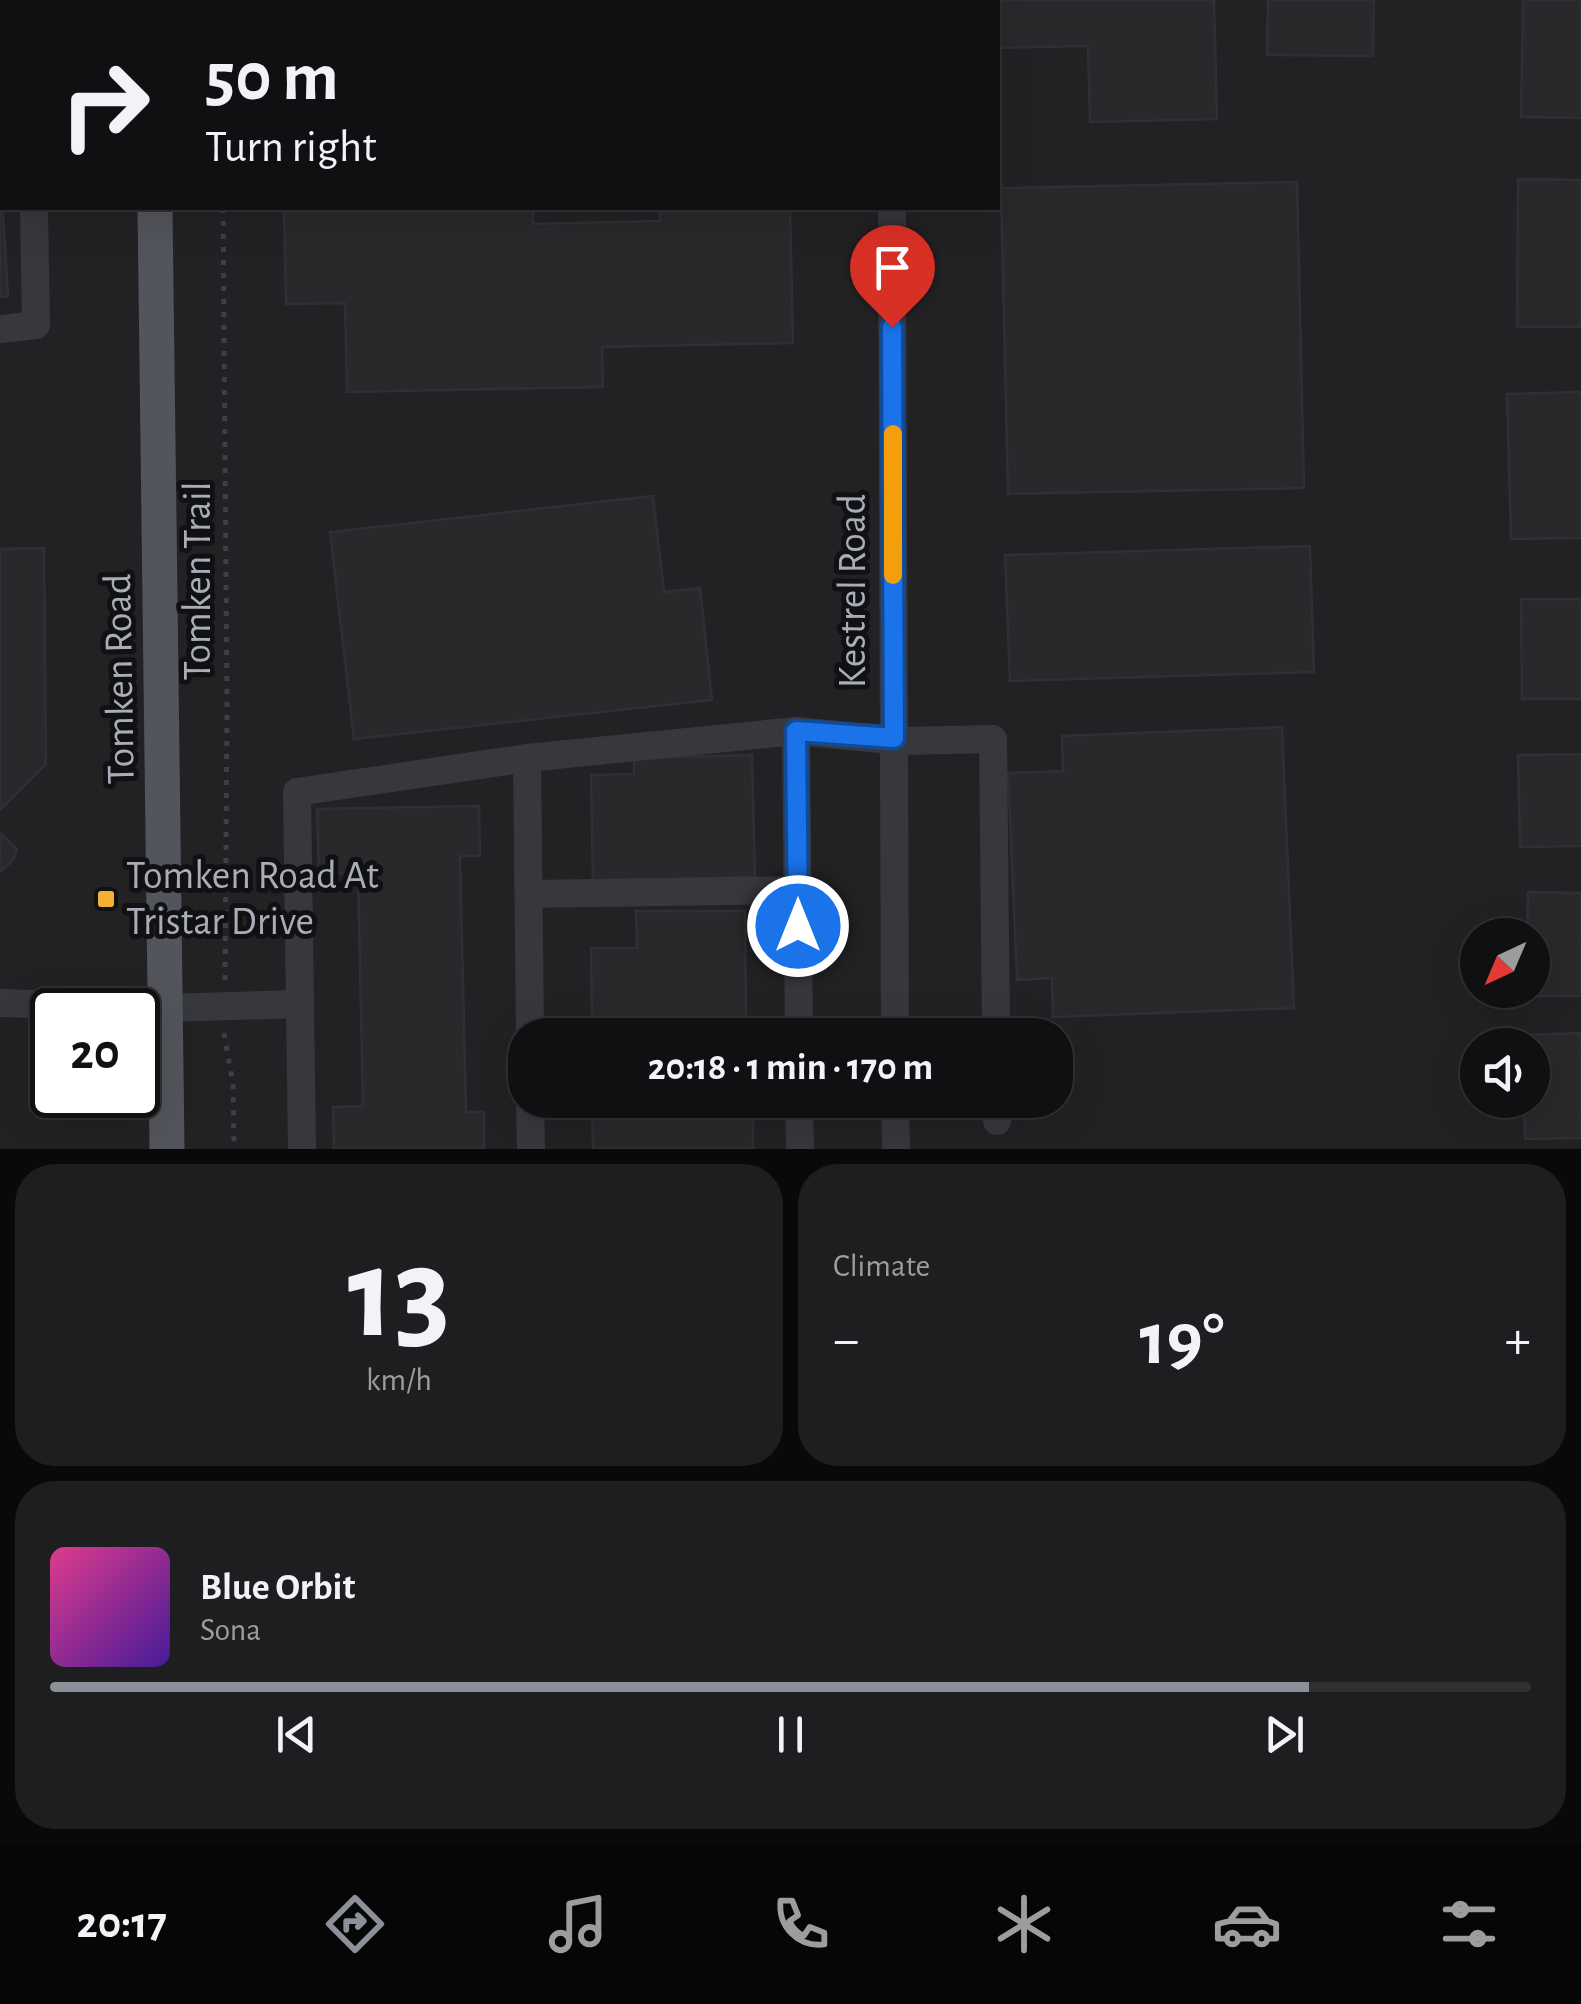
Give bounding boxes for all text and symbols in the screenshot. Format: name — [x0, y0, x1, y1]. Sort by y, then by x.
icon: right — [40, 40, 170, 170]
text: 50 m — [205, 43, 339, 113]
text: Turn right — [205, 125, 377, 170]
pin — [850, 225, 935, 328]
icon: arrive — [865, 240, 920, 295]
street label: Tomken Trail — [178, 481, 218, 681]
street label: Kestrel Road — [833, 494, 873, 688]
street label: Tomken Road — [98, 573, 142, 785]
place label: Tomken Road At Tristar Drive — [126, 856, 379, 942]
position arrow — [746, 874, 850, 978]
marker: Tomken Road At Tristar Drive — [95, 888, 117, 910]
north arrow — [1460, 918, 1550, 1008]
map controls — [1460, 918, 1550, 1118]
speed limit sign: 20 — [30, 988, 160, 1118]
button: sound — [1460, 1028, 1550, 1118]
text: 20:18 · 1 min · 170 m — [648, 1049, 933, 1087]
text: 13 — [348, 1231, 450, 1361]
text: Climate — [833, 1250, 930, 1282]
text: 19° — [1139, 1303, 1225, 1378]
text: − — [833, 1313, 859, 1368]
text: + — [1505, 1313, 1531, 1368]
text: km/h — [366, 1364, 432, 1396]
text: Blue Orbit — [200, 1569, 355, 1607]
text: Sona — [200, 1614, 261, 1646]
icon: previous — [269, 1707, 324, 1762]
icon: pause — [763, 1707, 818, 1762]
icon: next — [1257, 1707, 1312, 1762]
icon: directions — [320, 1889, 390, 1959]
icon: music — [543, 1889, 613, 1959]
icon: phone — [766, 1889, 836, 1959]
icon: climate — [989, 1889, 1059, 1959]
icon: car — [1212, 1889, 1282, 1959]
icon: filters — [1434, 1889, 1504, 1959]
text: 20:17 — [76, 1901, 167, 1946]

